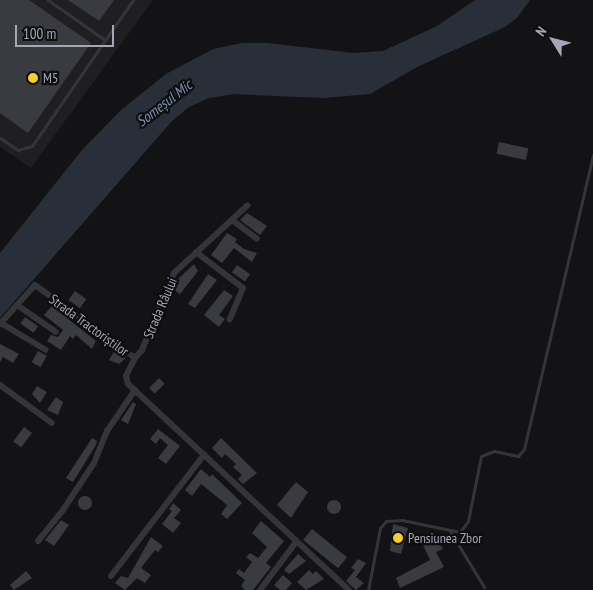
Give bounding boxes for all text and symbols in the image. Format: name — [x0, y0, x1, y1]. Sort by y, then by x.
scale bar — [18, 15, 116, 47]
north arrow — [528, 15, 578, 65]
text: N — [531, 23, 550, 40]
text: 100 m — [23, 24, 56, 43]
place label: M5 — [43, 70, 58, 86]
marker: M5 — [27, 72, 39, 84]
water label: Someșul Mic — [133, 76, 195, 130]
street label: Strada Râului — [140, 275, 180, 341]
street label: Strada Tractoriștilor — [46, 290, 132, 360]
place label: Pensiunea Zbor — [408, 530, 482, 546]
marker: Pensiunea Zbor — [392, 532, 404, 544]

